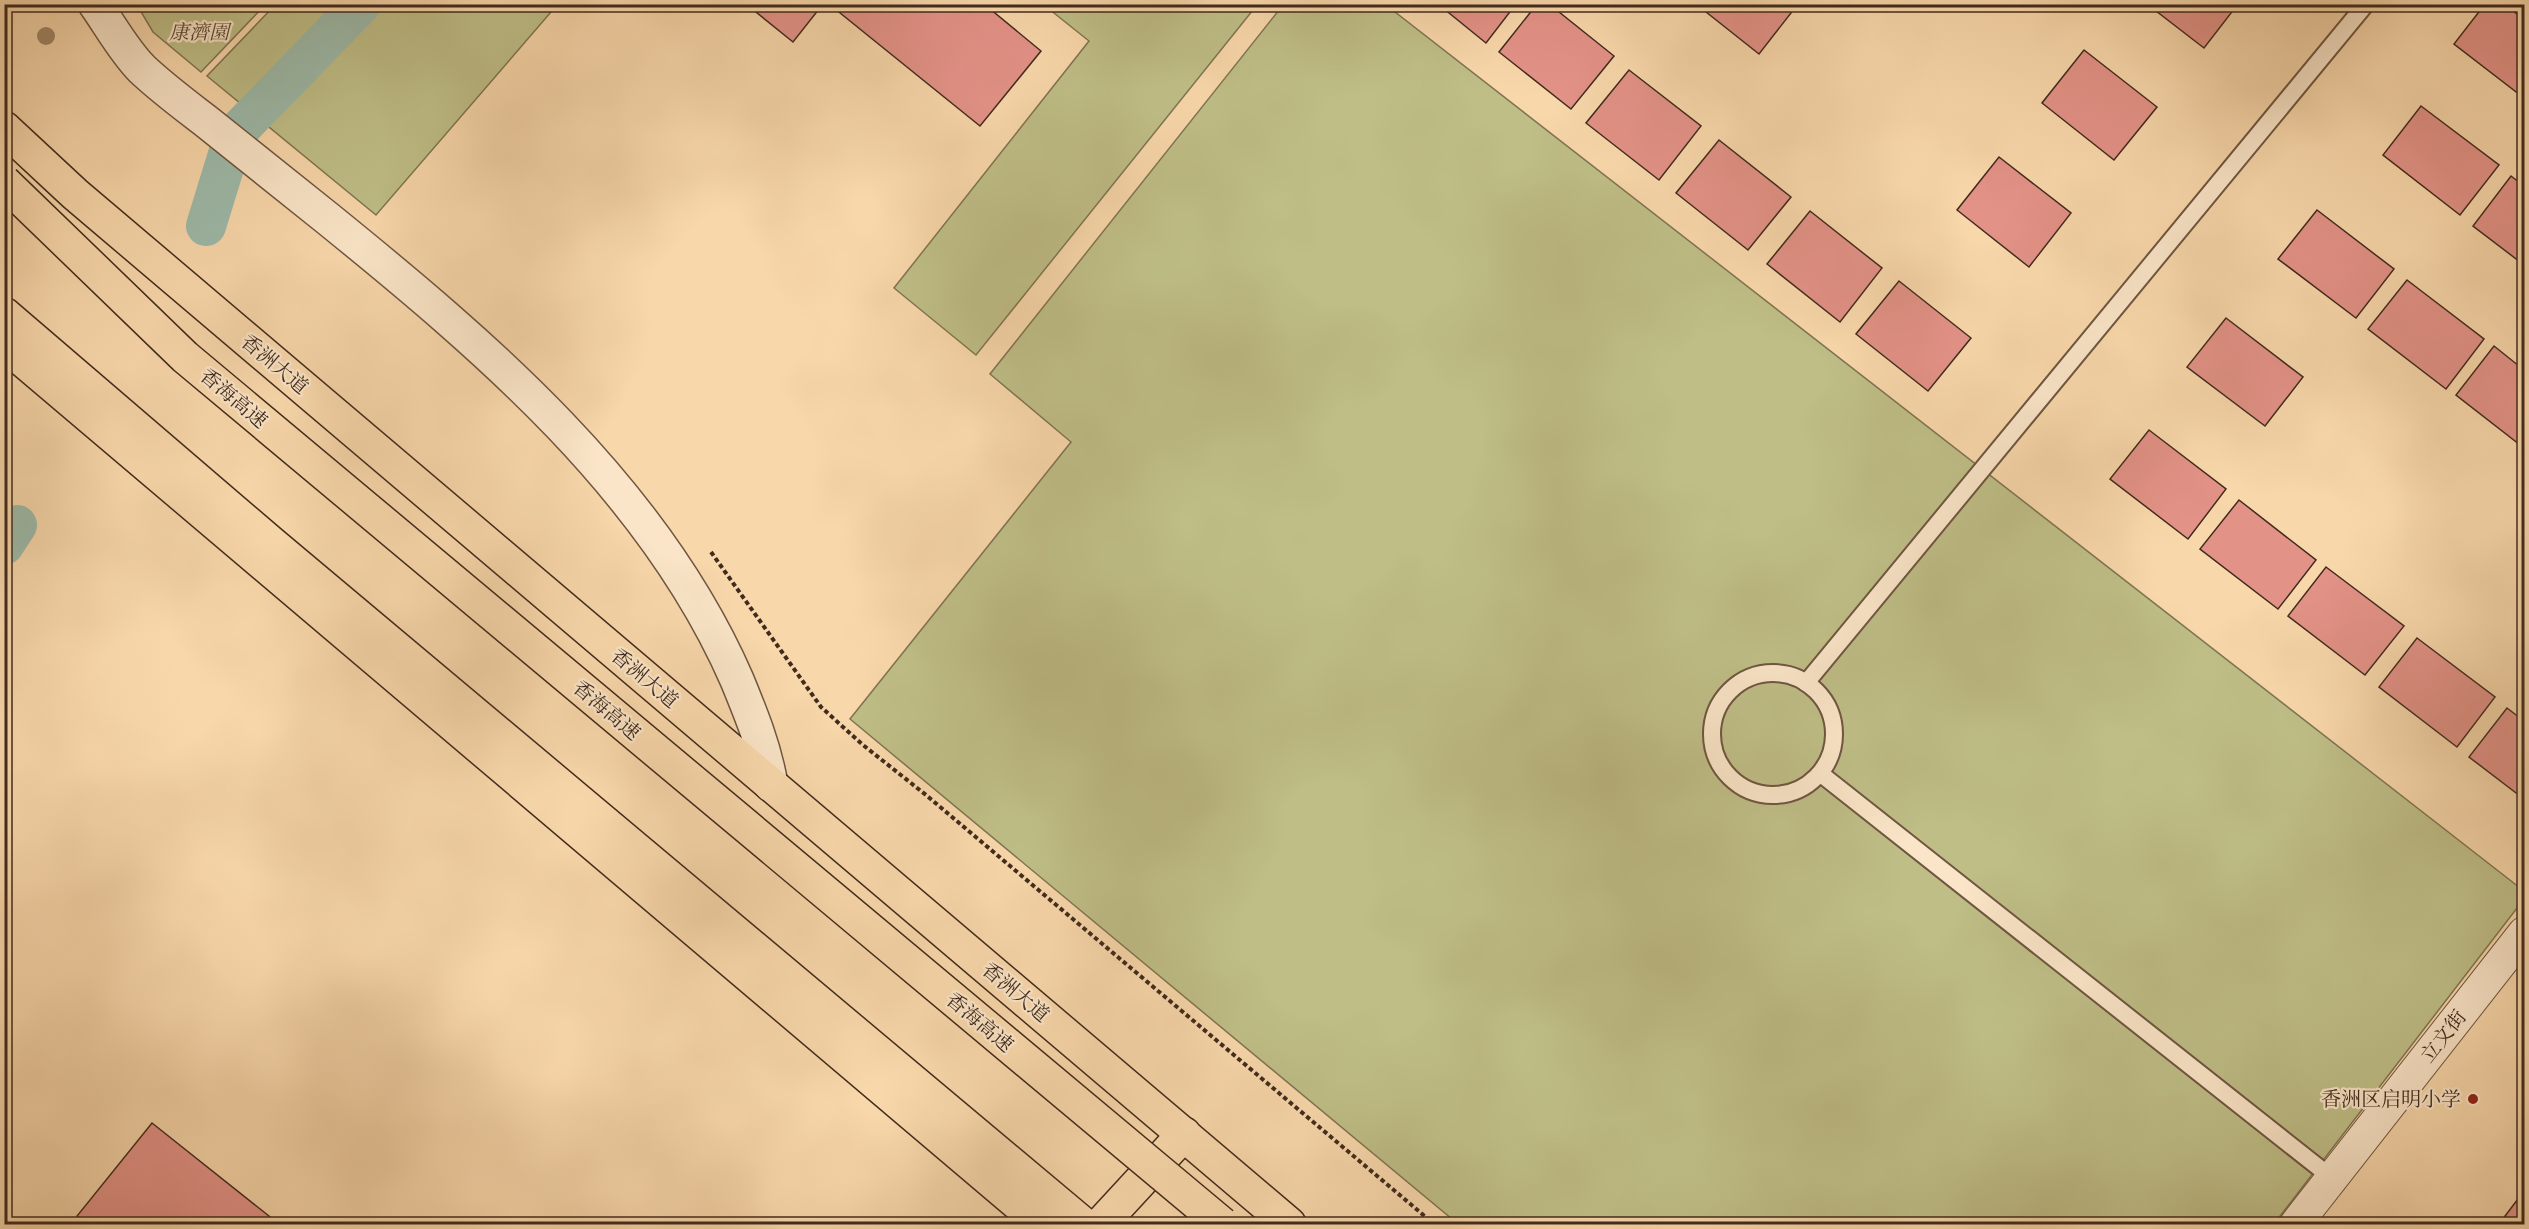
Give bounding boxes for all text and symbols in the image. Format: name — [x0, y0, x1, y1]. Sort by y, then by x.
park label: 康濟園 — [169, 20, 232, 45]
street label: 香洲大道 — [236, 329, 313, 400]
street label: 香海高速 — [195, 363, 272, 434]
street label: 香洲大道 — [606, 643, 683, 714]
street label: 香海高速 — [568, 675, 645, 746]
street label: 香洲大道 — [977, 957, 1054, 1028]
street label: 香海高速 — [941, 987, 1018, 1058]
street label: 立文街 — [2415, 1005, 2472, 1068]
place label: 香洲区启明小学 — [2321, 1087, 2461, 1112]
marker: 香洲区启明小学 — [2466, 1092, 2480, 1106]

